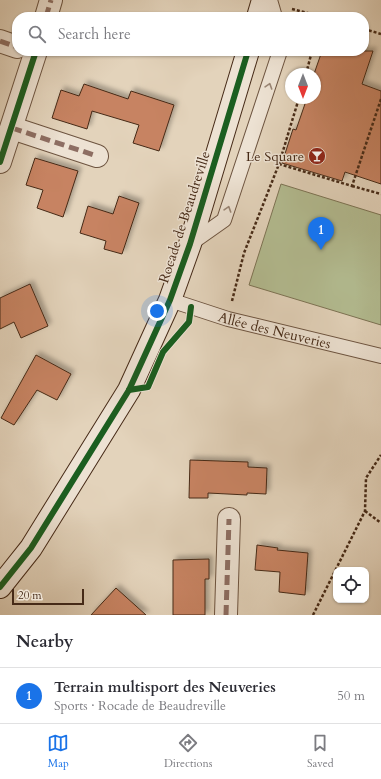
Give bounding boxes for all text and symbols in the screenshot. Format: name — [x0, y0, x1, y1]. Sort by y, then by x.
search box — [12, 12, 369, 56]
icon: search — [26, 23, 48, 45]
text: Search here — [58, 24, 131, 44]
north arrow — [285, 68, 321, 104]
one-way arrow — [264, 82, 272, 89]
bar icon: Le Square — [307, 146, 327, 166]
place label: Le Square — [246, 147, 304, 166]
street label: Rocade de Beaudreville — [154, 149, 215, 286]
one-way arrow — [223, 206, 232, 213]
pin: 1 — [308, 217, 334, 250]
your location — [147, 301, 167, 321]
street label: Allée des Neuveries — [216, 307, 333, 354]
map controls — [333, 567, 369, 603]
button: locate — [333, 567, 369, 603]
scale bar — [12, 587, 84, 606]
text: 20 m — [18, 588, 42, 603]
text: Nearby — [16, 630, 73, 653]
text: Terrain multisport des Neuveries — [54, 677, 276, 697]
text: 1 — [26, 687, 32, 705]
text: 50 m — [337, 687, 365, 705]
text: Sports · Rocade de Beaudreville — [54, 697, 226, 715]
tab: Map — [47, 732, 69, 771]
tab: Directions — [164, 732, 212, 771]
tab: Saved — [307, 732, 334, 771]

